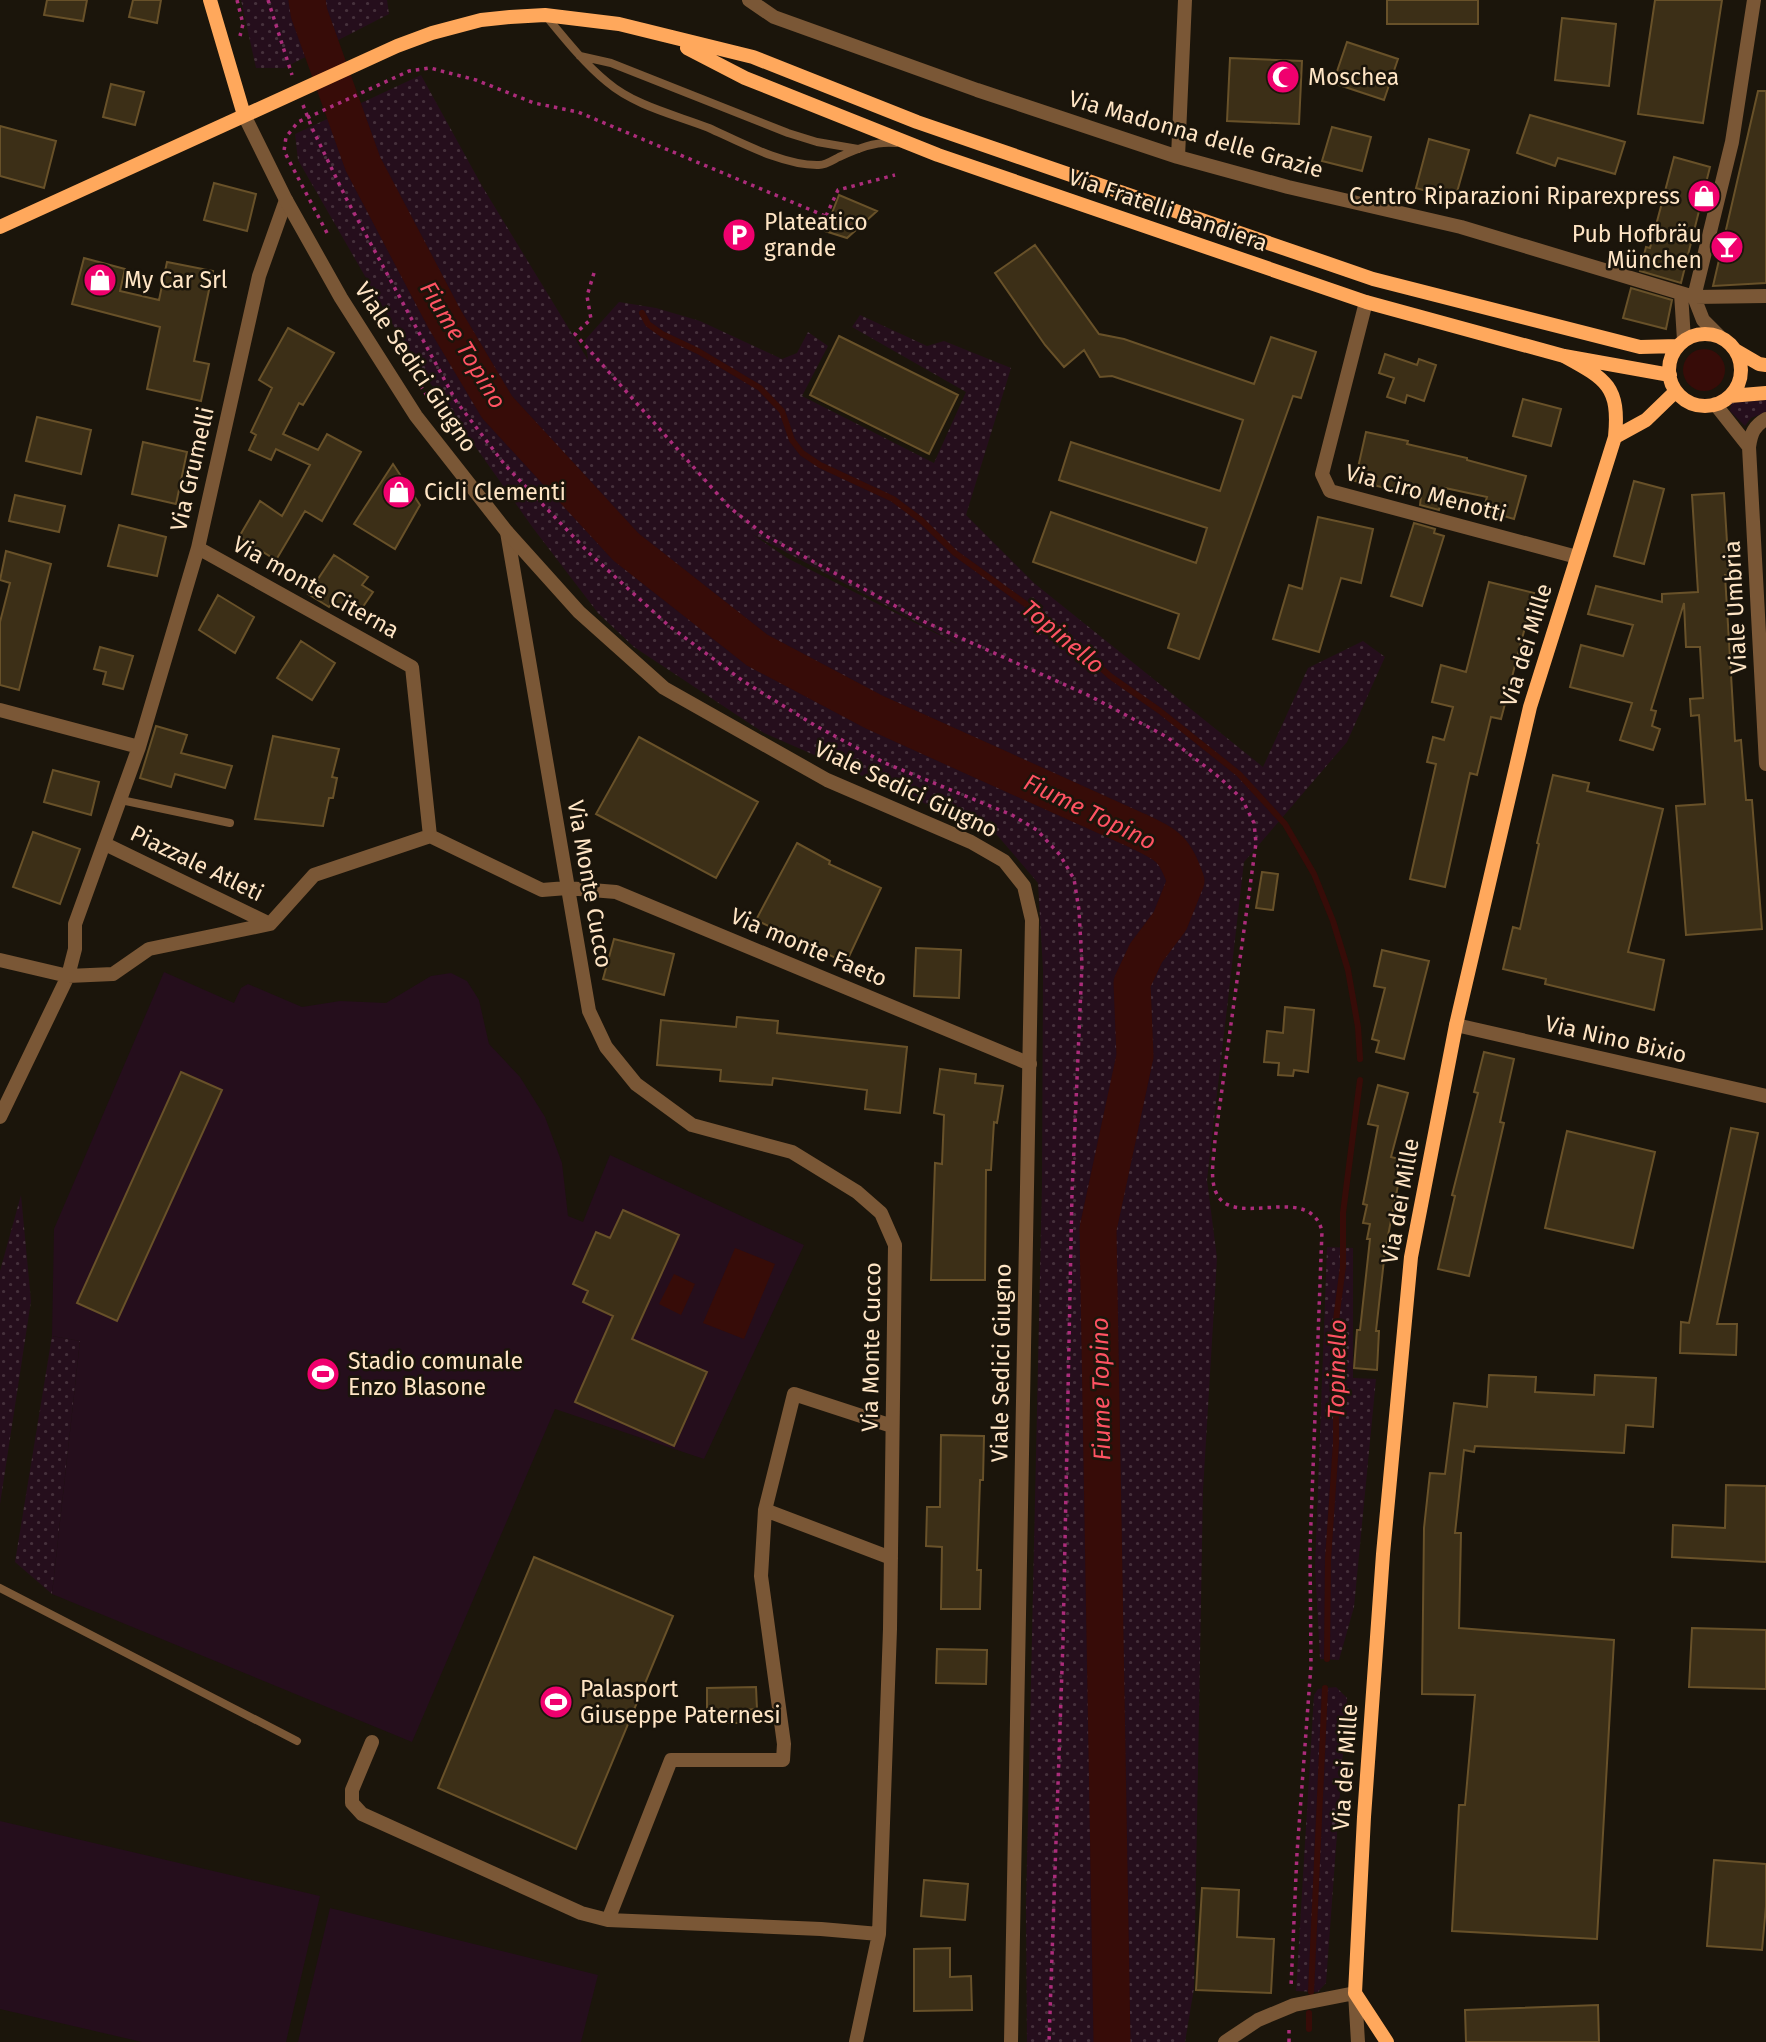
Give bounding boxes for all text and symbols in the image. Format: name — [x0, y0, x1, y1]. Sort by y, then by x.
mosque icon: Moschea — [1264, 58, 1302, 96]
place label: Moschea — [1308, 63, 1399, 91]
street label: Via Madonna delle Grazie — [1065, 84, 1327, 184]
street label: Via Fratelli Bandiera — [1065, 163, 1271, 257]
shop icon: Centro Riparazioni Riparexpress — [1685, 177, 1723, 215]
place label: Centro Riparazioni Riparexpress — [1349, 182, 1680, 210]
place label: Plateatico grande — [764, 208, 868, 262]
parking icon: Plateatico grande — [720, 216, 758, 254]
place label: Pub Hofbräu München — [1572, 220, 1702, 274]
bar icon: Pub Hofbräu München — [1708, 228, 1746, 266]
shop icon: My Car Srl — [81, 261, 119, 299]
place label: My Car Srl — [124, 266, 228, 294]
water label: Fiume Topino — [414, 276, 512, 414]
street label: Viale Sedici Giugno — [349, 277, 483, 457]
street label: Via Grumelli — [164, 404, 220, 534]
street label: Via Ciro Menotti — [1342, 458, 1510, 528]
shop icon: Cicli Clementi — [380, 473, 418, 511]
place label: Cicli Clementi — [424, 478, 566, 506]
street label: Via monte Citerna — [228, 530, 404, 644]
street label: Viale Umbria — [1718, 540, 1752, 674]
street label: Via dei Mille — [1494, 580, 1558, 710]
water label: Topinello — [1016, 594, 1110, 680]
street label: Viale Sedici Giugno — [810, 734, 1002, 844]
water label: Fiume Topino — [1019, 768, 1161, 856]
street label: Via Monte Cucco — [561, 798, 619, 970]
street label: Piazzale Atleti — [126, 819, 268, 907]
street label: Via monte Faeto — [726, 901, 892, 993]
street label: Via Nino Bixio — [1542, 1009, 1690, 1069]
street label: Via dei Mille — [1375, 1136, 1425, 1266]
street label: Via Monte Cucco — [856, 1262, 886, 1432]
street label: Viale Sedici Giugno — [985, 1263, 1017, 1463]
water label: Fiume Topino — [1086, 1317, 1116, 1461]
water label: Topinello — [1322, 1319, 1352, 1419]
place label: Stadio comunale Enzo Blasone — [348, 1347, 523, 1401]
sports icon: Stadio comunale Enzo Blasone — [304, 1355, 342, 1393]
place label: Palasport Giuseppe Paternesi — [580, 1675, 781, 1729]
sports icon: Palasport Giuseppe Paternesi — [537, 1683, 575, 1721]
street label: Via dei Mille — [1327, 1703, 1363, 1831]

